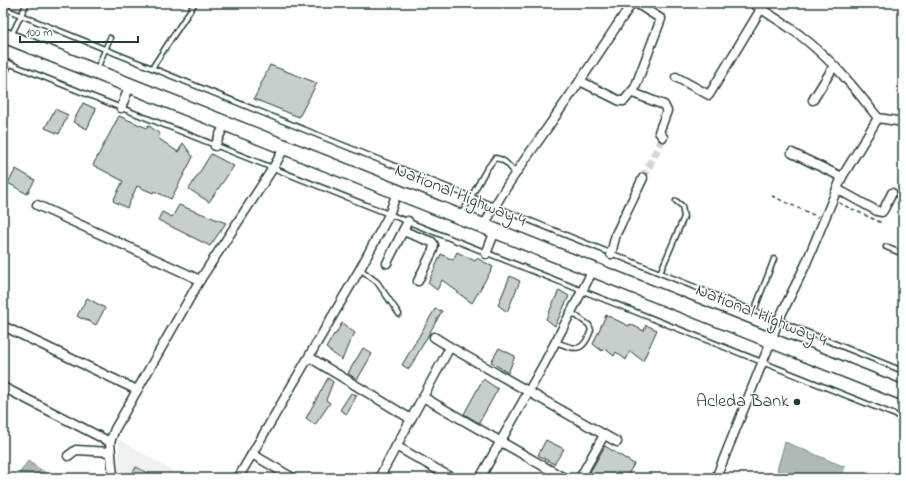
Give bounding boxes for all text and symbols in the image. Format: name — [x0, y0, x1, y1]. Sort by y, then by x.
scale bar — [20, 18, 138, 44]
text: 100 m — [26, 24, 53, 42]
street label: National Highway 4 — [390, 158, 530, 235]
street label: National Highway 4 — [691, 278, 831, 355]
place label: Acleda Bank — [696, 389, 789, 415]
marker: Acleda Bank — [792, 397, 802, 407]

